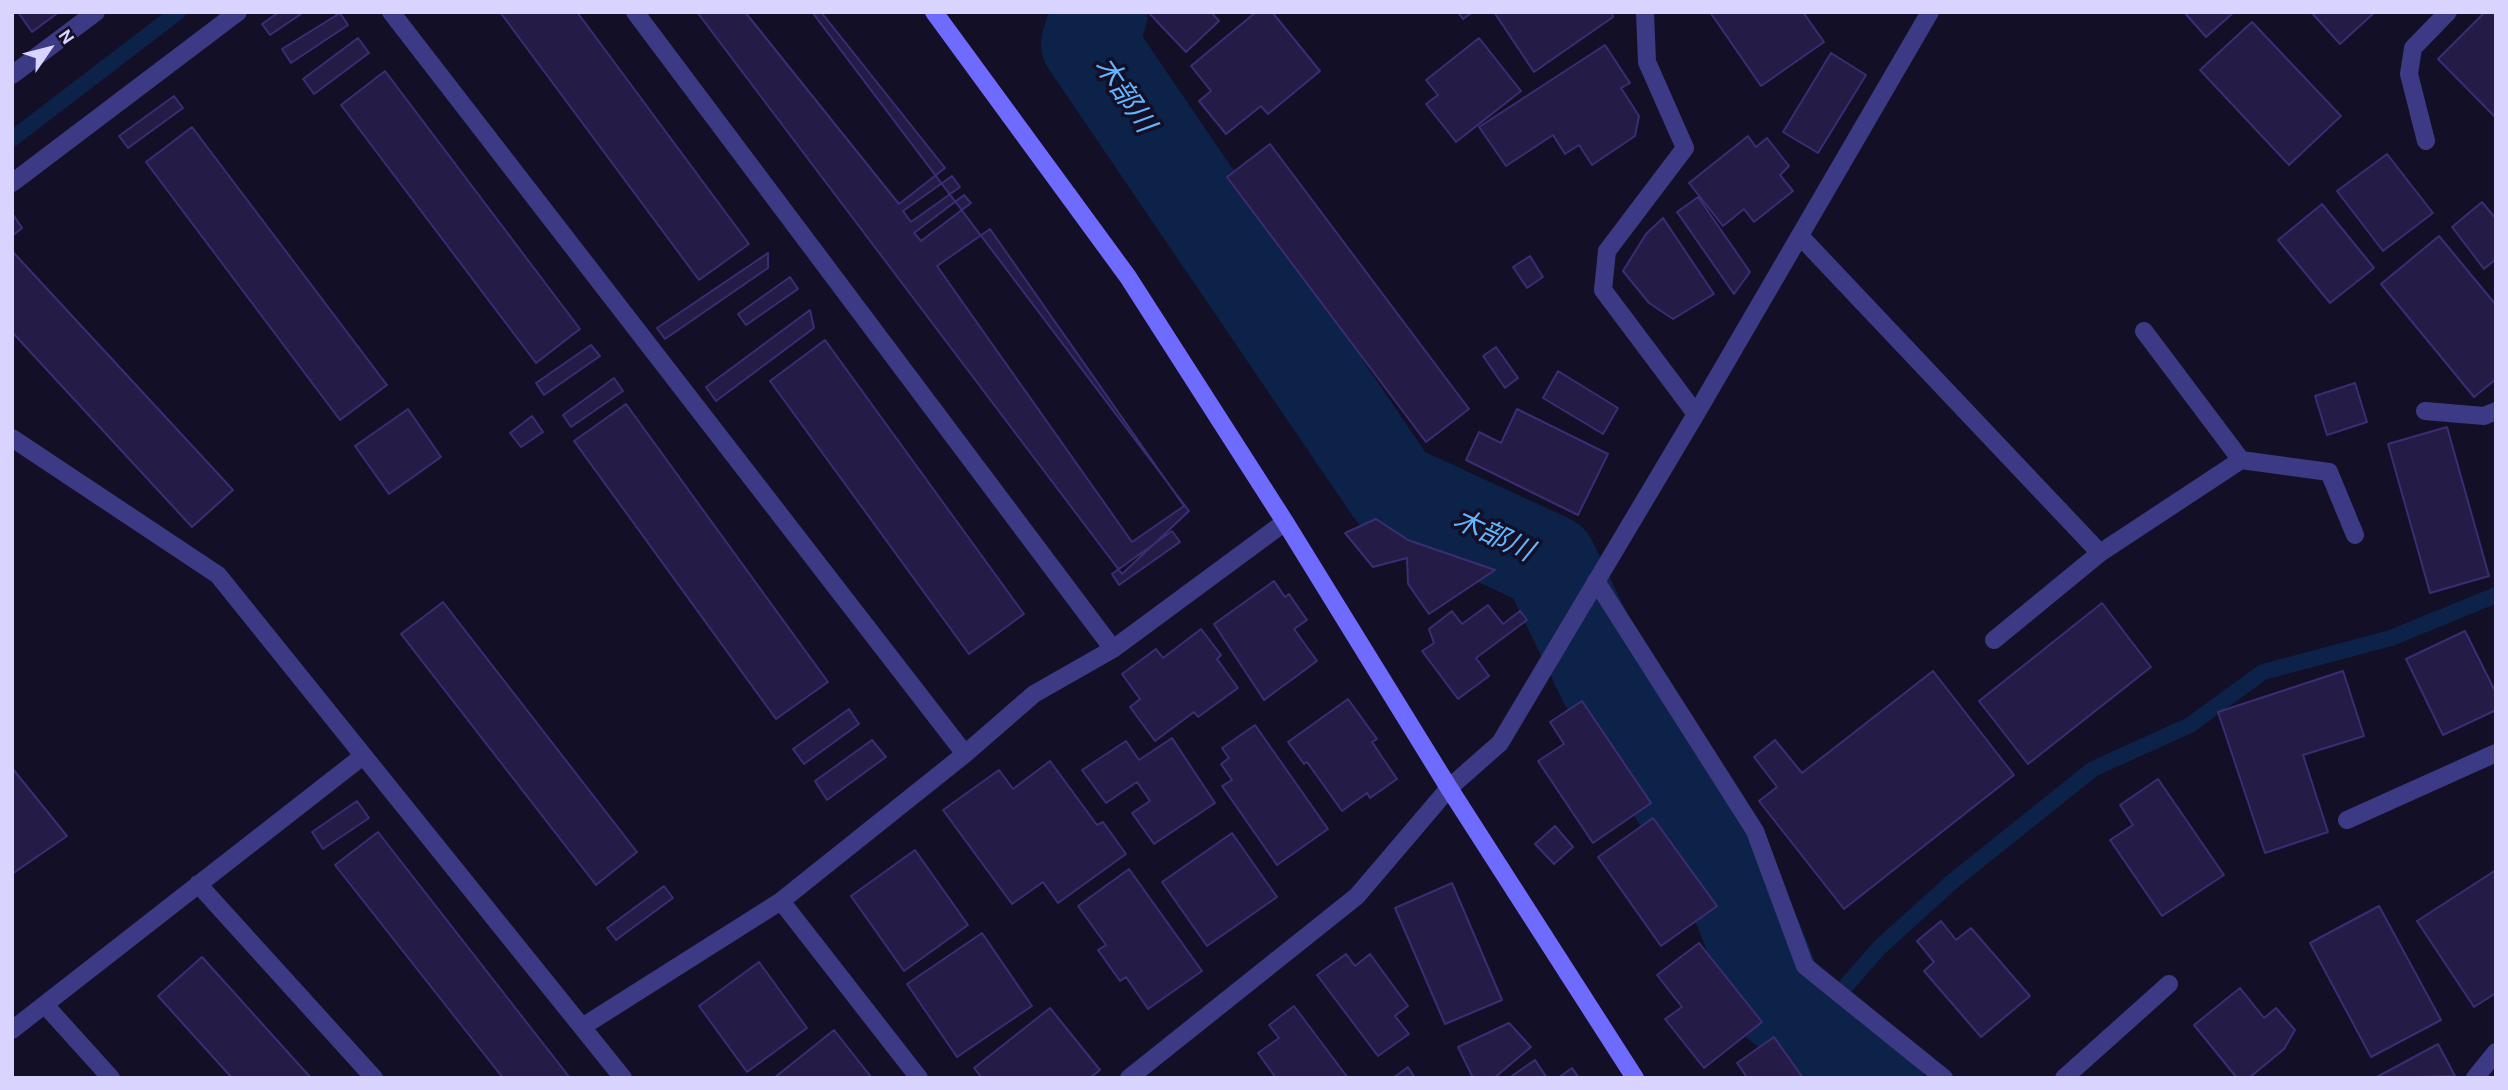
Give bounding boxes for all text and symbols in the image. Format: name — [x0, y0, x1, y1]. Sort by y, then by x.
north arrow — [14, 14, 84, 84]
text: N — [53, 25, 79, 49]
water label: 木部川 — [1087, 51, 1161, 139]
water label: 木部川 — [1448, 503, 1538, 569]

